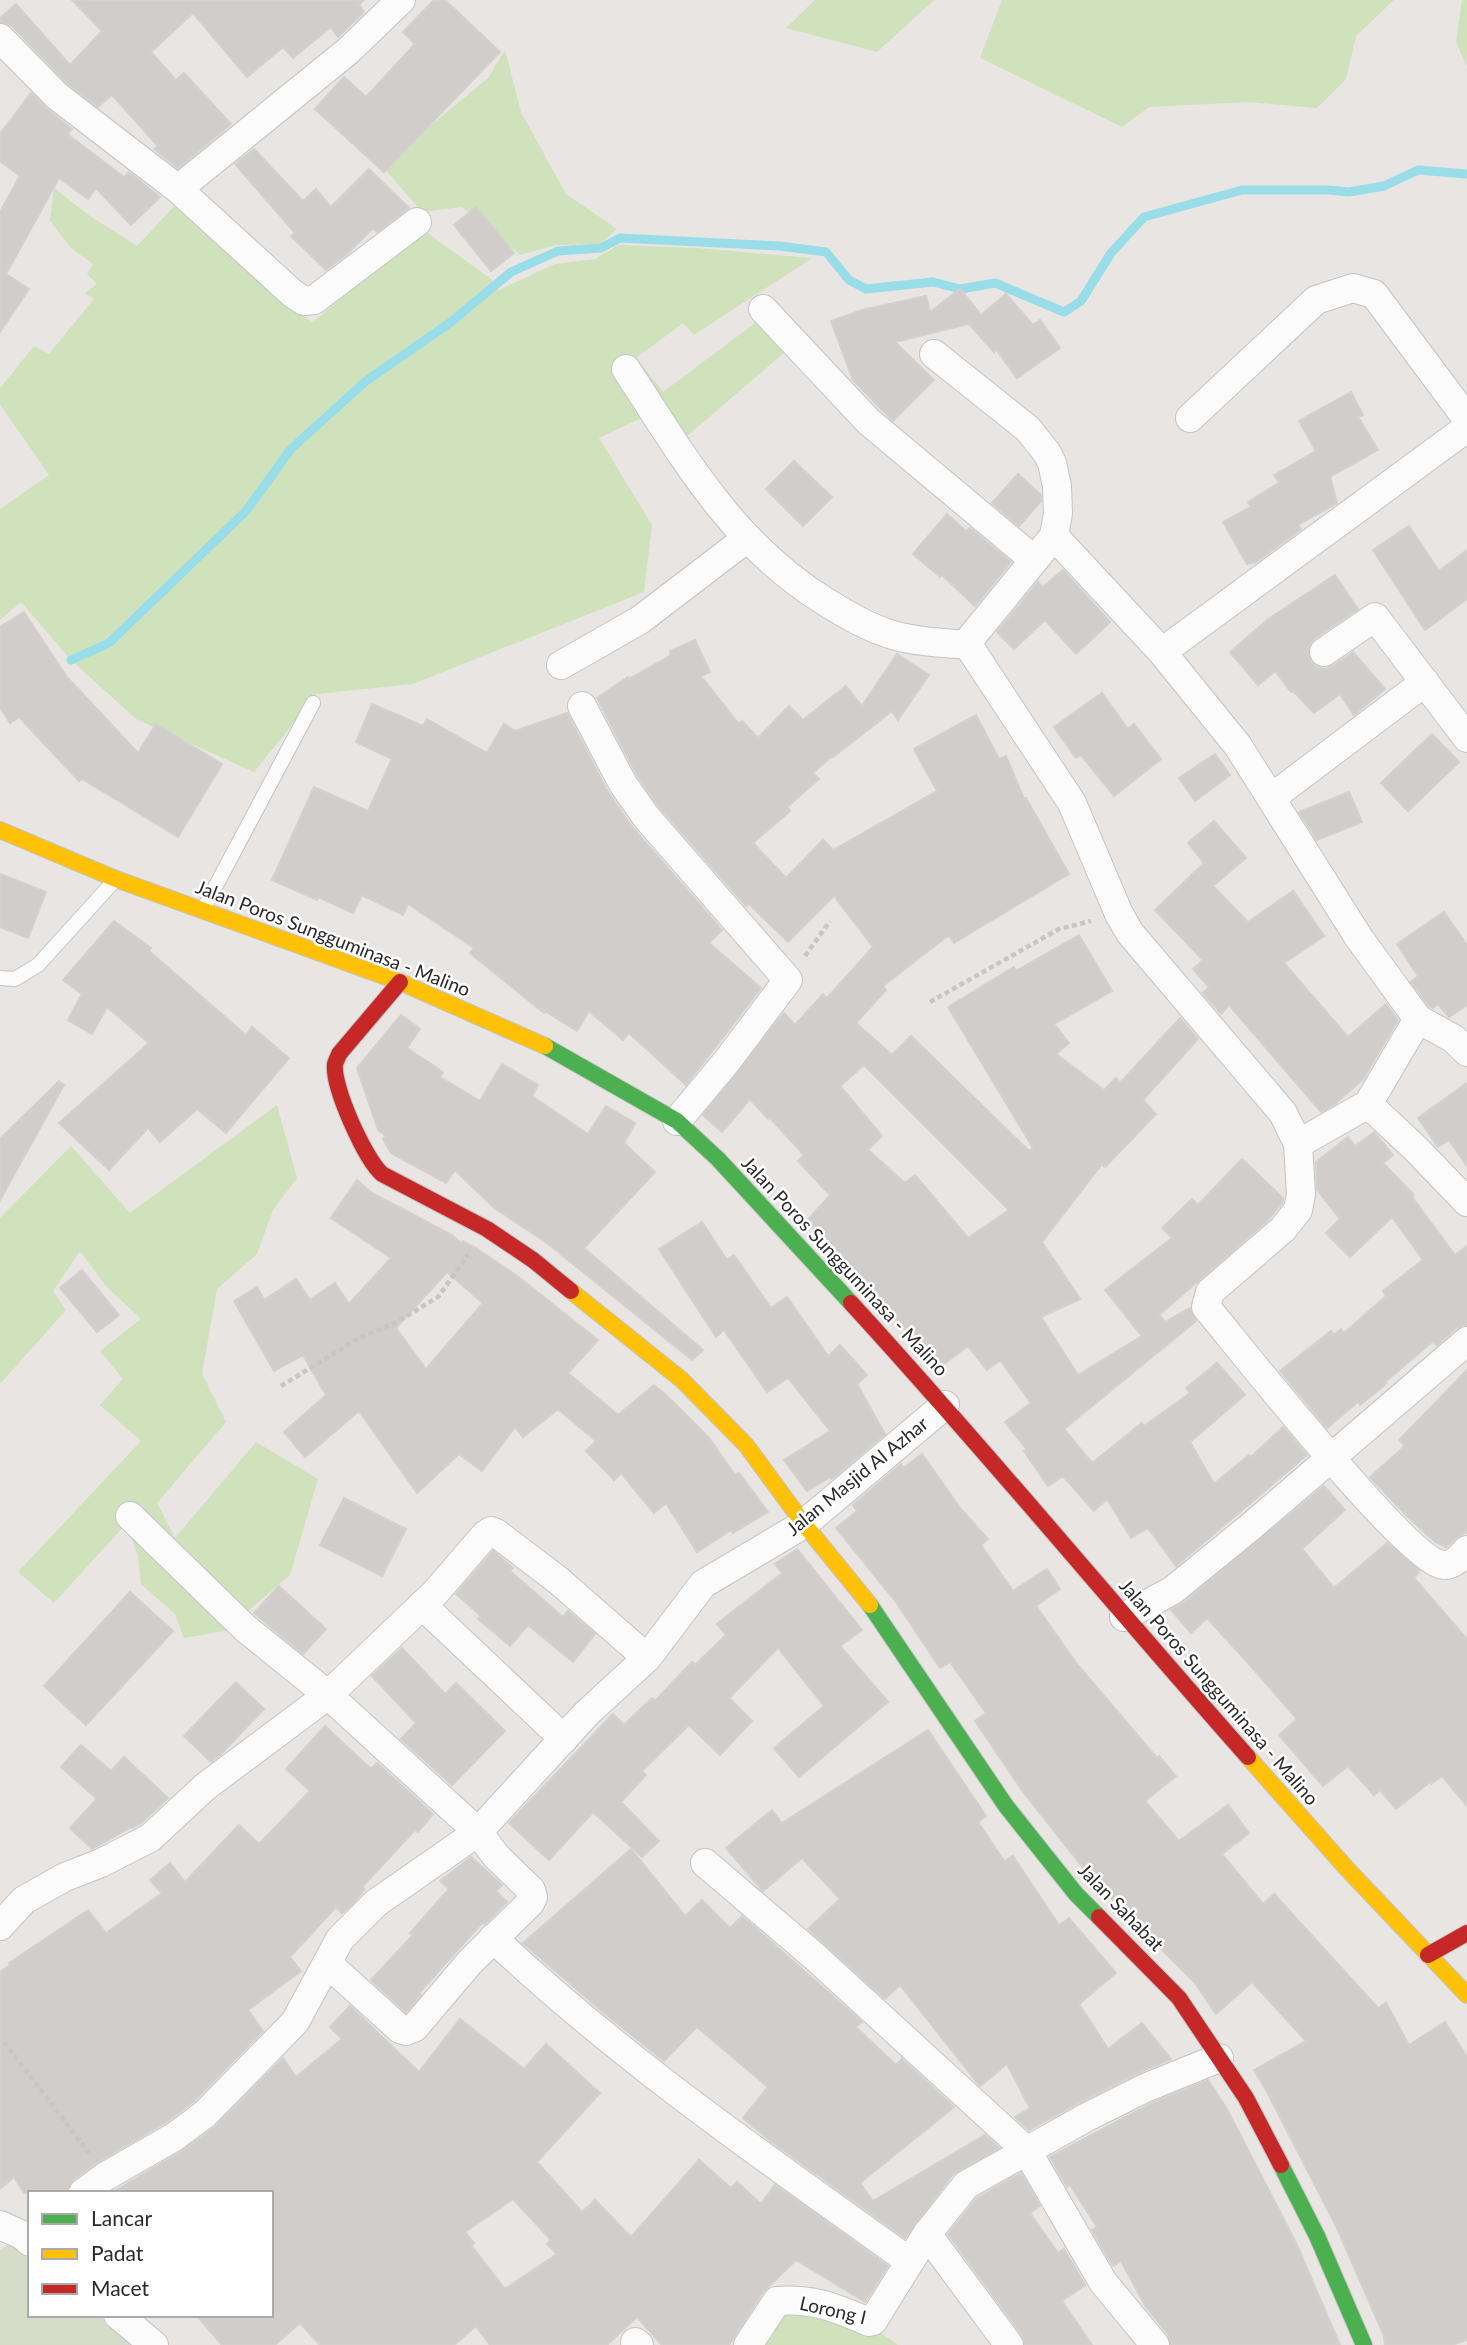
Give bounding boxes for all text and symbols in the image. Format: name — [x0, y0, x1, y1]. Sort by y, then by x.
street label: Jalan Poros Sungguminasa - Malino — [193, 874, 474, 1001]
street label: Jalan Poros Sungguminasa - Malino — [737, 1151, 953, 1380]
street label: Jalan Masjid Al Azhar — [781, 1411, 932, 1540]
street label: Jalan Poros Sungguminasa - Malino — [1115, 1574, 1324, 1809]
street label: Jalan Sahabat — [1074, 1858, 1169, 1955]
legend — [28, 2191, 273, 2317]
text: Lancar — [91, 2205, 152, 2230]
text: Padat — [91, 2240, 144, 2265]
text: Macet — [91, 2275, 149, 2300]
street label: Lorong I — [797, 2291, 869, 2328]

